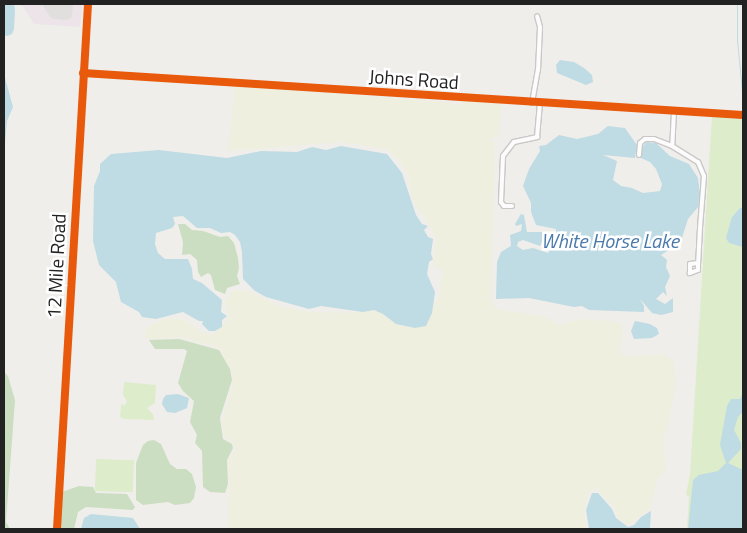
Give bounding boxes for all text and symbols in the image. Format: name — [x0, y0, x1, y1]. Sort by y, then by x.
street label: Johns Road — [368, 64, 460, 94]
street label: 12 Mile Road — [42, 213, 70, 319]
water label: White Horse Lake — [541, 228, 679, 252]

